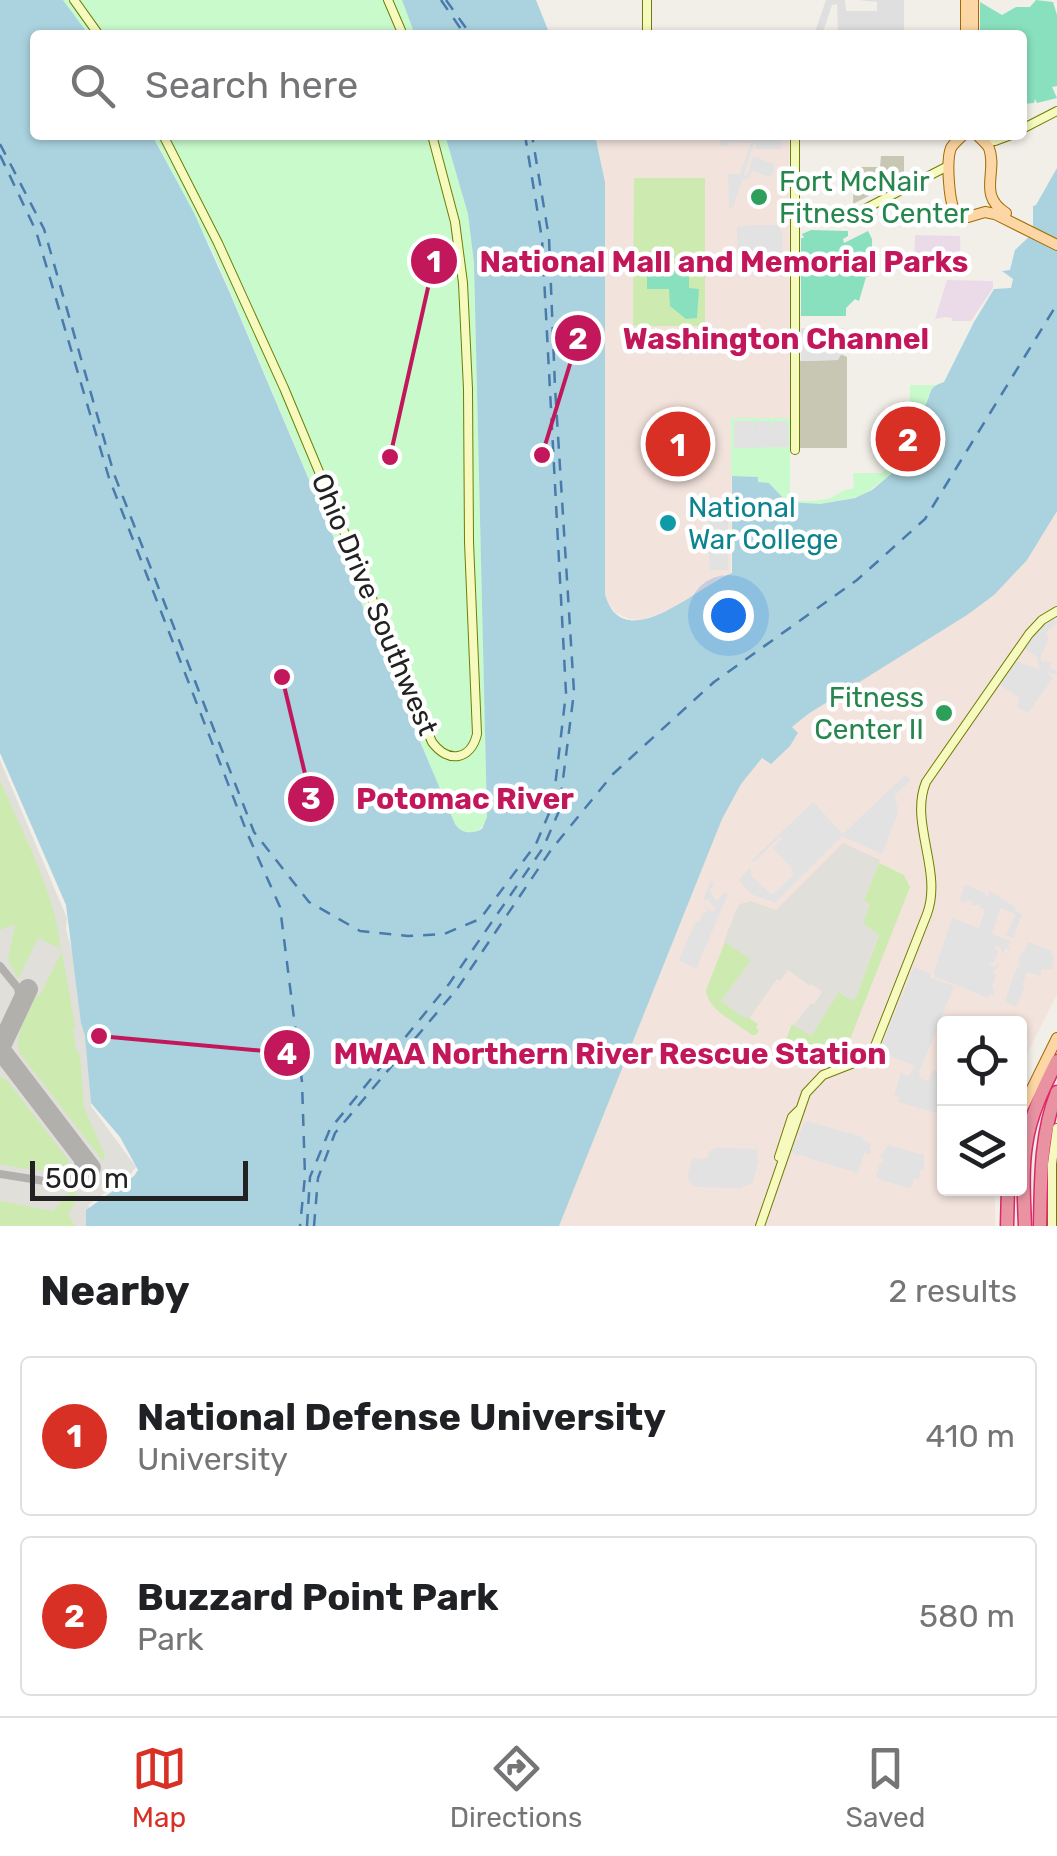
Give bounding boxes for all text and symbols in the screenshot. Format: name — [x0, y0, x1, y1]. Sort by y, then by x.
search box — [30, 30, 1027, 140]
icon: search — [65, 58, 120, 113]
text: Search here — [145, 62, 358, 108]
place label: Fort McNair Fitness Center — [779, 165, 970, 230]
marker: Fort McNair Fitness Center — [748, 186, 770, 208]
callout: National Mall and Memorial Parks — [409, 231, 988, 291]
text: 1 — [427, 244, 441, 280]
text: National Mall and Memorial Parks — [480, 244, 968, 280]
callout: Washington Channel — [553, 308, 949, 368]
text: 2 — [568, 321, 588, 357]
text: Washington Channel — [623, 321, 929, 357]
pin: 2 — [876, 402, 940, 476]
pin: 1 — [646, 406, 710, 482]
street label: Ohio Drive Southwest — [304, 468, 445, 740]
place label: National War College — [688, 491, 839, 556]
marker: National War College — [657, 512, 679, 534]
your location — [703, 590, 754, 641]
place label: Fitness Center II — [814, 681, 924, 746]
marker: Fitness Center II — [933, 702, 955, 724]
callout: Potomac River — [286, 769, 594, 829]
text: 3 — [301, 781, 321, 817]
text: Potomac River — [356, 781, 574, 817]
map controls — [937, 1016, 1027, 1196]
button: locate — [937, 1016, 1027, 1106]
callout: MWAA Northern River Rescue Station — [262, 1023, 907, 1083]
text: 4 — [277, 1036, 297, 1072]
text: MWAA Northern River Rescue Station — [333, 1036, 887, 1072]
button: layers — [937, 1106, 1027, 1196]
scale bar — [30, 1156, 248, 1200]
text: 500 m — [45, 1162, 129, 1195]
text: Nearby — [40, 1266, 190, 1316]
text: 2 results — [888, 1272, 1017, 1310]
text: National Defense University — [137, 1394, 666, 1440]
text: 1 — [67, 1417, 82, 1455]
text: 410 m — [925, 1417, 1015, 1455]
text: University — [137, 1440, 288, 1478]
text: Buzzard Point Park — [137, 1574, 498, 1620]
text: 2 — [64, 1597, 85, 1635]
text: 580 m — [919, 1597, 1015, 1635]
text: Park — [137, 1620, 204, 1658]
tab: Map — [132, 1741, 187, 1834]
tab: Directions — [450, 1741, 582, 1834]
tab: Saved — [845, 1741, 925, 1834]

